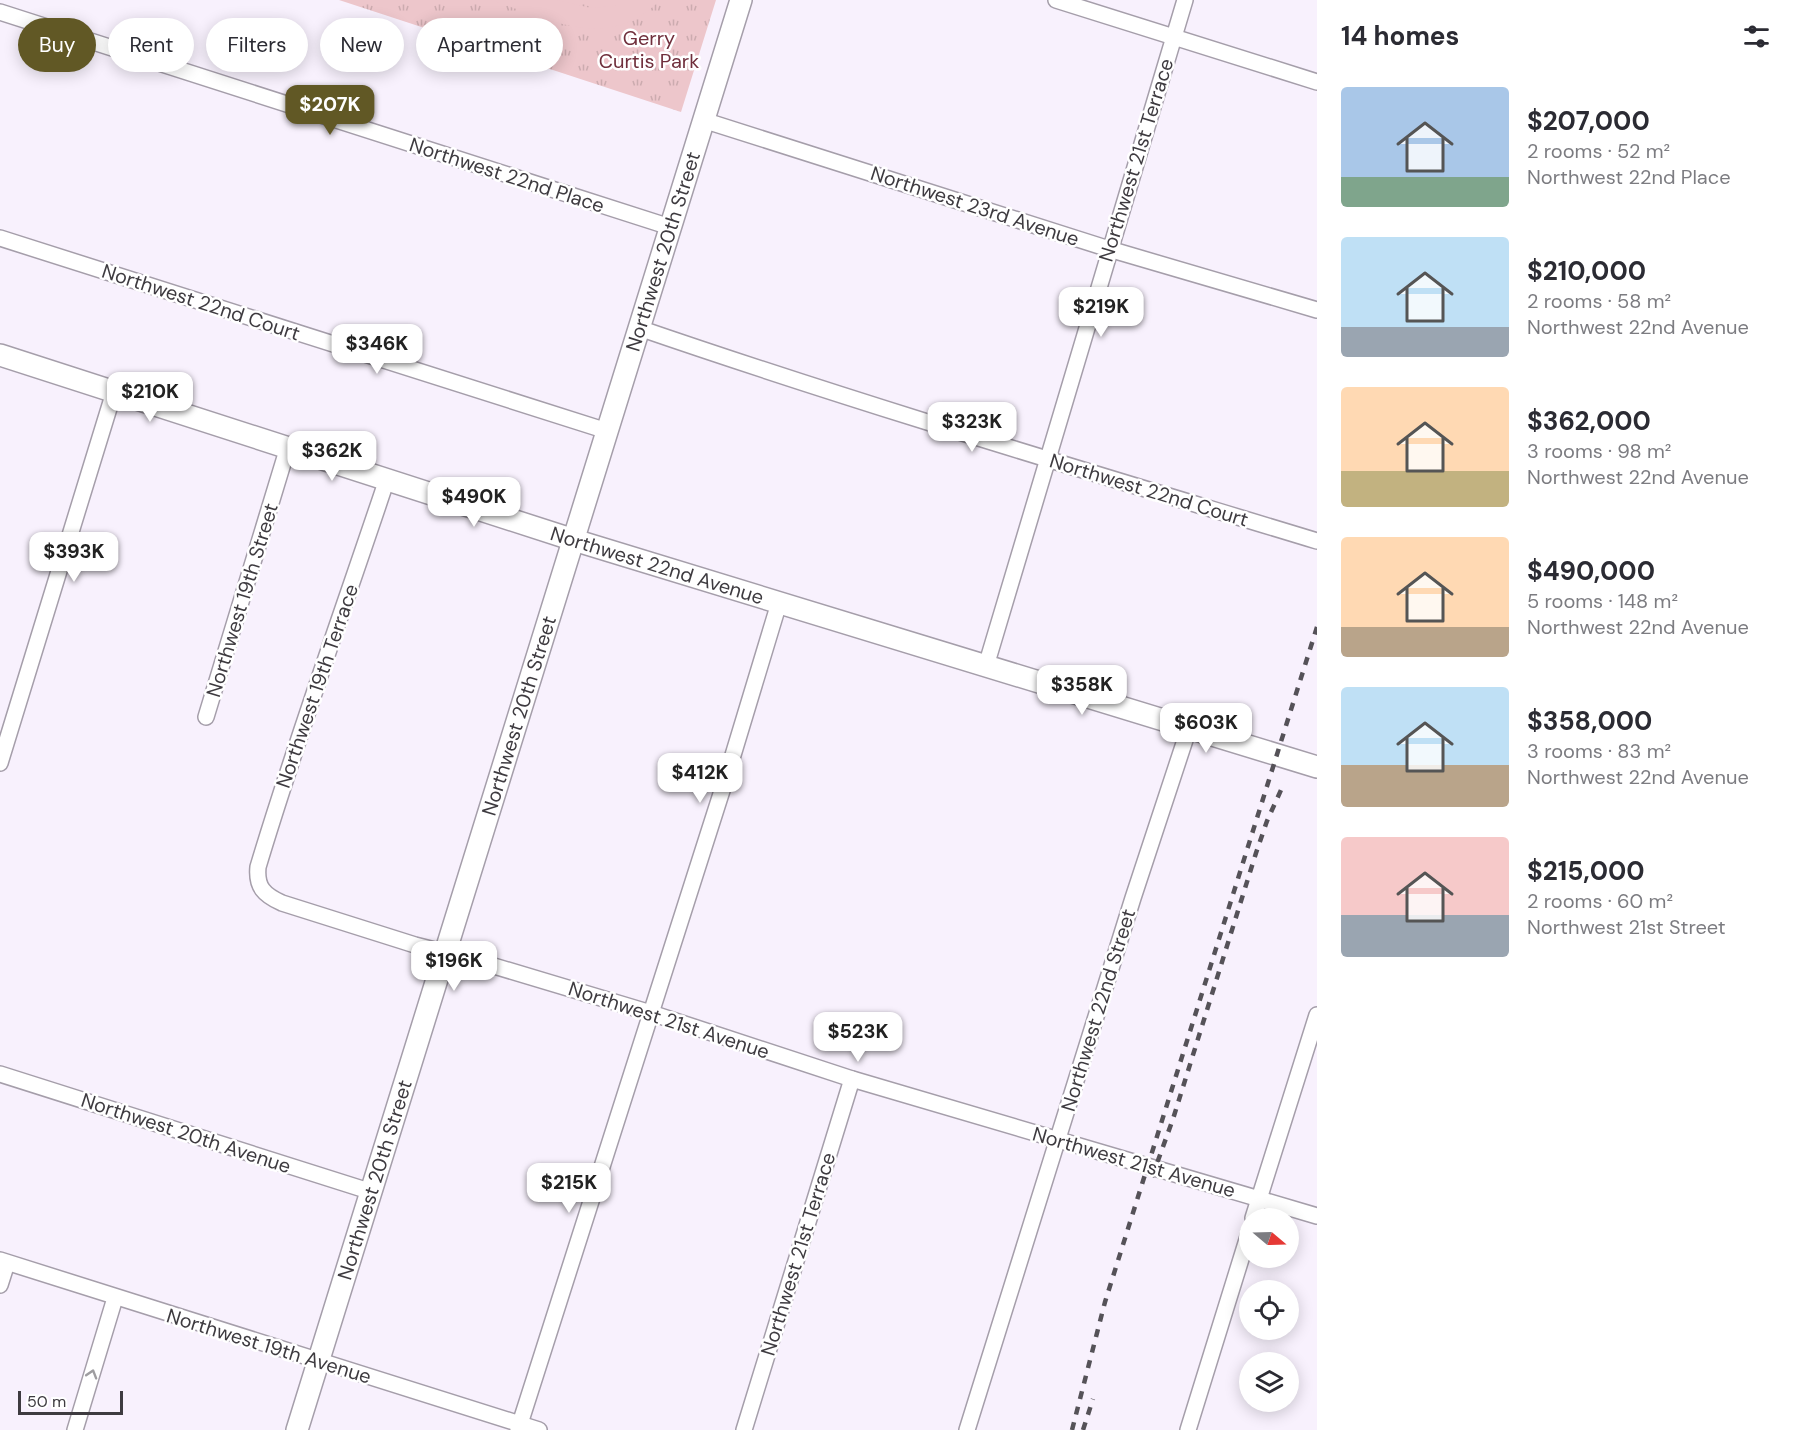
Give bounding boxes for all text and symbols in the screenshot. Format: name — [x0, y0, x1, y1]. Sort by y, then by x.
chip: Buy — [18, 18, 96, 72]
chip: Rent — [108, 18, 194, 72]
chip: Filters — [206, 18, 308, 72]
chip: New — [320, 18, 404, 72]
chip: Apartment — [416, 18, 563, 72]
text: 14 homes — [1341, 19, 1459, 53]
icon: filters — [1740, 20, 1773, 53]
park label: Gerry Curtis Park — [599, 25, 699, 74]
street label: Northwest 21st Terrace — [1093, 55, 1179, 265]
pin: $207K — [288, 85, 372, 136]
text: $207K — [299, 91, 361, 117]
text: $207,000 — [1527, 104, 1650, 138]
icon: home — [1389, 111, 1461, 183]
street label: Northwest 22nd Place — [406, 131, 608, 219]
text: 2 rooms · 52 m² — [1527, 138, 1670, 164]
street label: Northwest 20th Street — [620, 148, 706, 355]
street label: Northwest 23rd Avenue — [868, 160, 1082, 252]
text: Northwest 22nd Place — [1527, 164, 1731, 190]
text: $210,000 — [1527, 254, 1646, 288]
street label: Northwest 22nd Court — [99, 258, 303, 346]
icon: home — [1389, 261, 1461, 333]
pin: $219K — [1059, 287, 1143, 338]
text: 2 rooms · 58 m² — [1527, 288, 1671, 314]
text: $219K — [1073, 293, 1129, 319]
text: Northwest 22nd Avenue — [1527, 314, 1749, 340]
pin: $346K — [335, 324, 419, 375]
text: $346K — [346, 330, 408, 356]
pin: $210K — [108, 372, 192, 423]
text: $210K — [121, 378, 179, 404]
pin: $323K — [930, 402, 1014, 453]
text: $362,000 — [1527, 404, 1651, 438]
text: $323K — [942, 408, 1002, 434]
icon: home — [1389, 411, 1461, 483]
pin: $362K — [290, 431, 374, 482]
text: $362K — [301, 437, 363, 463]
text: 3 rooms · 98 m² — [1527, 438, 1671, 464]
street label: Northwest 22nd Court — [1046, 447, 1252, 533]
text: Northwest 22nd Avenue — [1527, 464, 1749, 490]
pin: $490K — [432, 477, 516, 528]
text: $490K — [442, 483, 506, 509]
street label: Northwest 19th Street — [200, 500, 284, 700]
street label: Northwest 22nd Avenue — [547, 520, 767, 610]
pin: $393K — [32, 532, 116, 583]
text: $393K — [43, 538, 105, 564]
text: $490,000 — [1527, 554, 1655, 588]
icon: home — [1389, 561, 1461, 633]
street label: Northwest 19th Terrace — [270, 581, 364, 791]
text: 5 rooms · 148 m² — [1527, 588, 1678, 614]
street label: Northwest 20th Street — [476, 612, 562, 819]
text: Northwest 22nd Avenue — [1527, 614, 1749, 640]
pin: $358K — [1040, 665, 1124, 716]
text: $358K — [1051, 671, 1113, 697]
pin: $603K — [1164, 703, 1248, 754]
text: $358,000 — [1527, 704, 1652, 738]
text: $603K — [1174, 709, 1238, 735]
icon: home — [1389, 711, 1461, 783]
text: 3 rooms · 83 m² — [1527, 738, 1671, 764]
pin: $412K — [658, 753, 742, 804]
text: $412K — [672, 759, 728, 785]
text: Northwest 22nd Avenue — [1527, 764, 1749, 790]
text: $215,000 — [1527, 854, 1645, 888]
icon: home — [1389, 861, 1461, 933]
text: 2 rooms · 60 m² — [1527, 888, 1673, 914]
street label: Northwest 22nd Street — [1055, 905, 1141, 1114]
text: Northwest 21st Street — [1527, 914, 1726, 940]
pin: $196K — [412, 941, 496, 992]
text: $196K — [425, 947, 483, 973]
street label: Northwest 21st Avenue — [565, 975, 773, 1065]
pin: $523K — [816, 1012, 900, 1063]
text: $523K — [827, 1018, 889, 1044]
street label: Northwest 20th Street — [331, 1076, 418, 1283]
street label: Northwest 20th Avenue — [78, 1087, 294, 1179]
street label: Northwest 21st Avenue — [1030, 1121, 1238, 1203]
street label: Northwest 21st Terrace — [755, 1149, 841, 1359]
pin: $215K — [527, 1163, 611, 1214]
text: $215K — [541, 1169, 597, 1195]
north arrow — [1239, 1208, 1299, 1268]
map controls — [1239, 1208, 1299, 1412]
button: locate — [1239, 1280, 1299, 1340]
street label: Northwest 19th Avenue — [163, 1302, 375, 1390]
button: layers — [1239, 1352, 1299, 1412]
one-way arrow — [85, 1369, 97, 1380]
scale bar — [18, 1388, 123, 1416]
text: 50 m — [27, 1391, 66, 1412]

